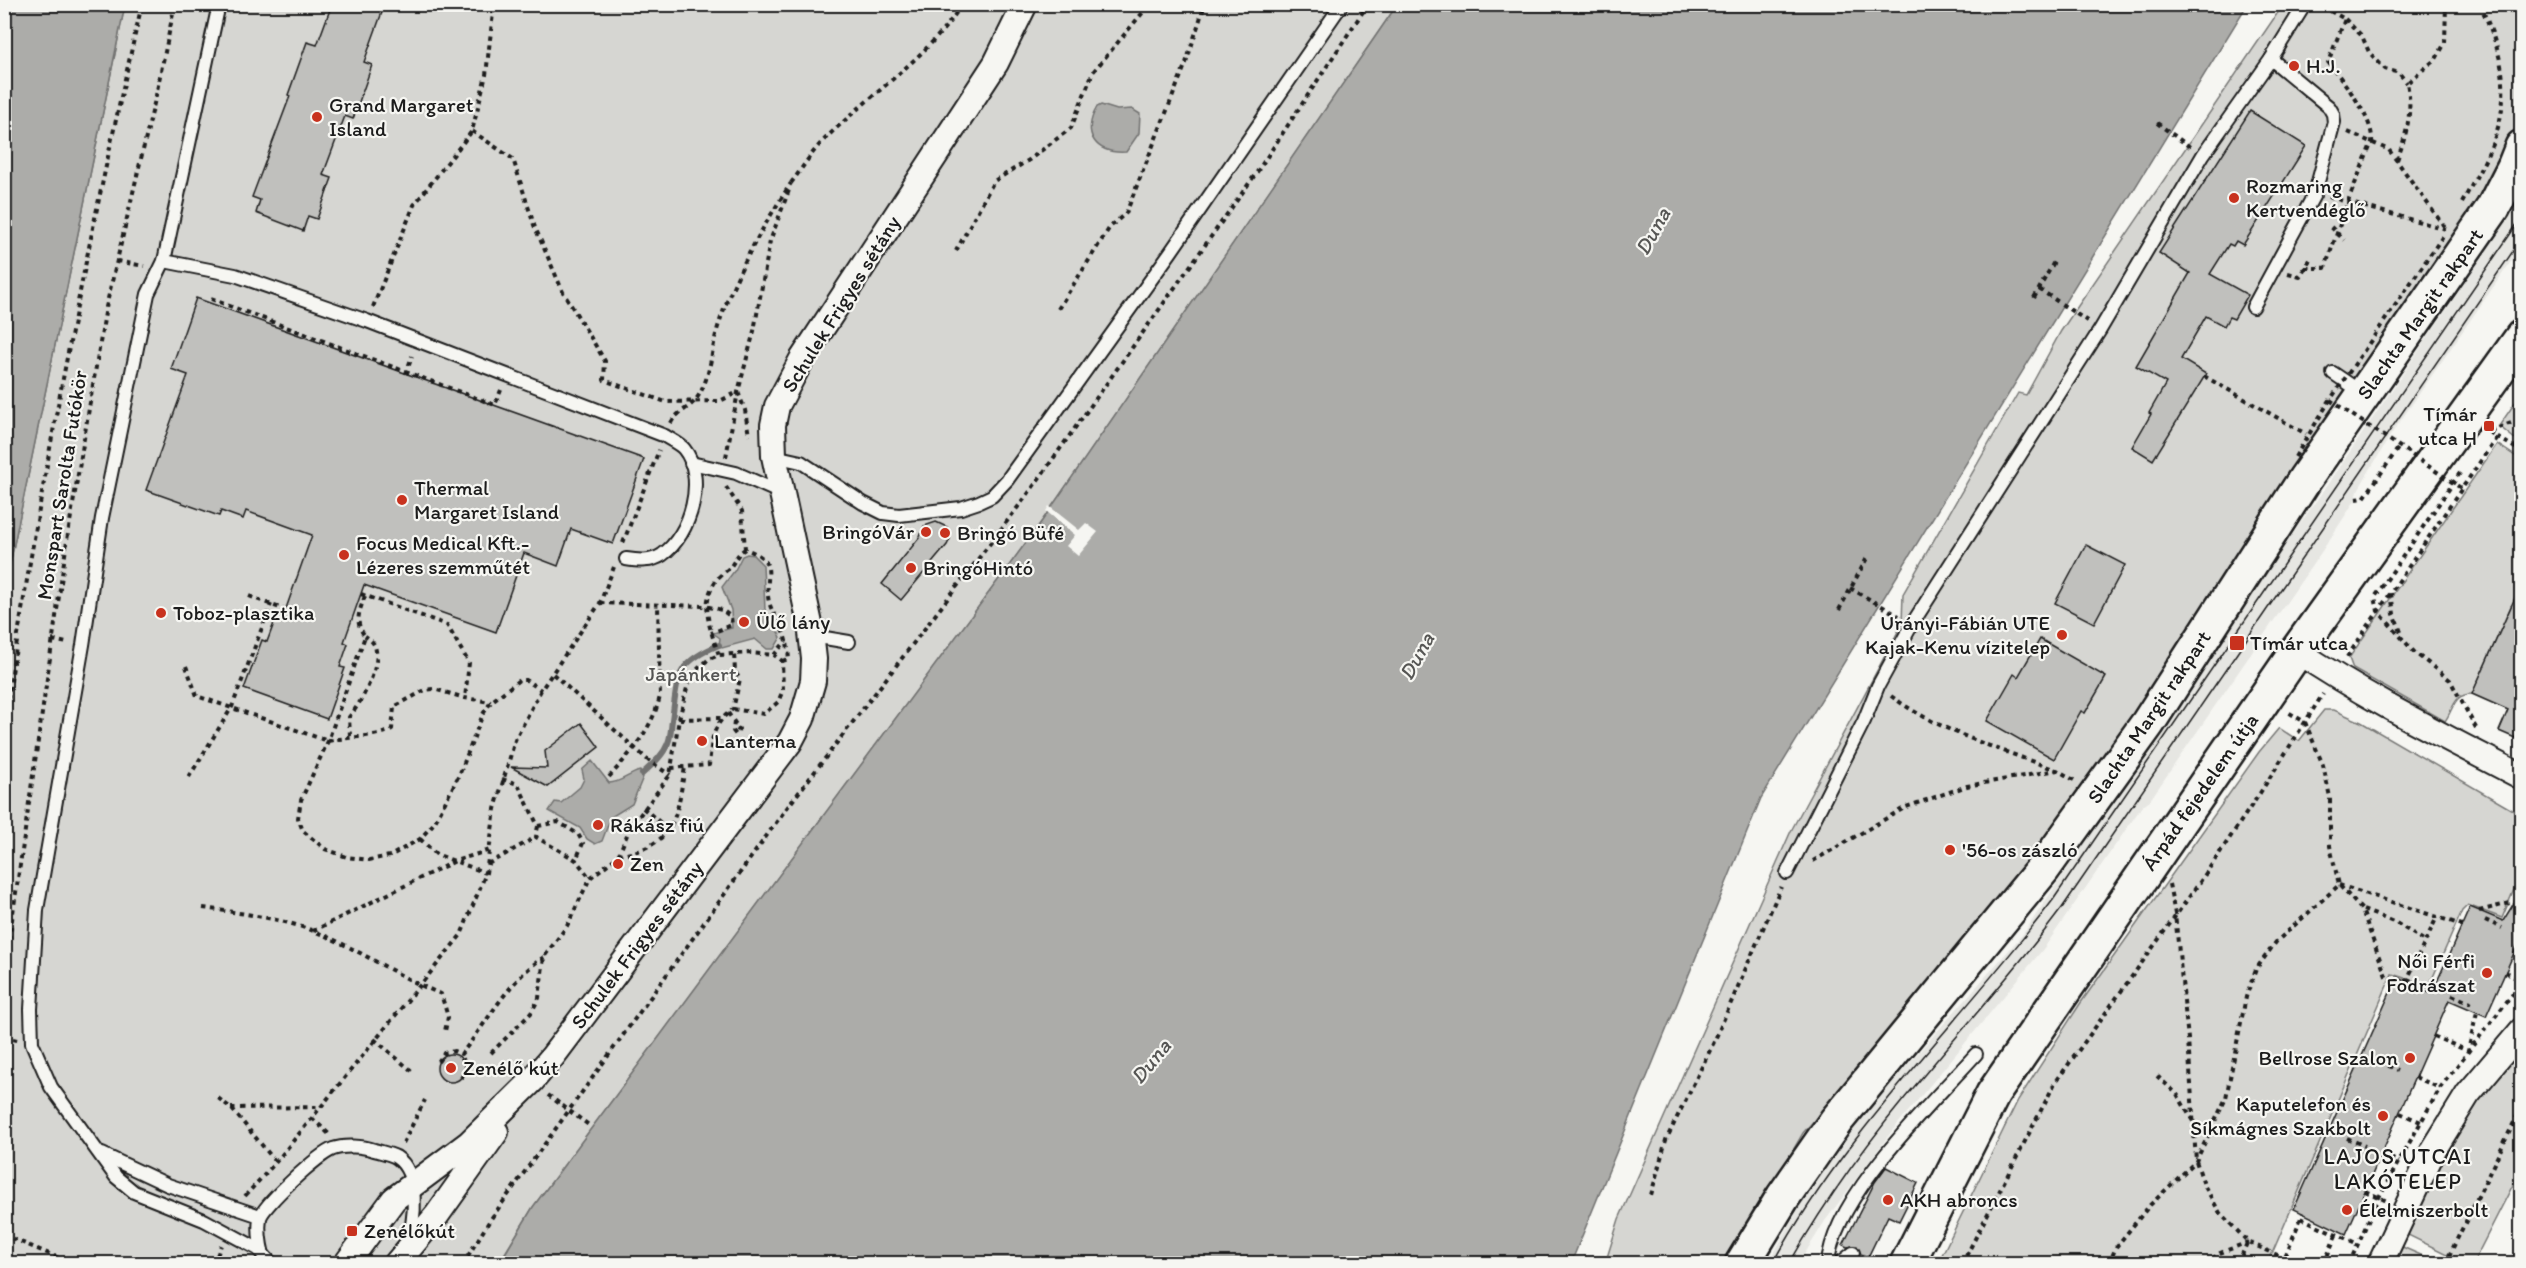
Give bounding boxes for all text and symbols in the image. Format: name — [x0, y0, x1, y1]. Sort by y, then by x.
place label: H.J. — [2306, 53, 2341, 78]
marker: H.J. — [2287, 59, 2301, 73]
place label: Grand Margaret Island — [329, 92, 474, 141]
marker: Grand Margaret Island — [310, 110, 324, 124]
place label: Rozmaring Kertvendéglő — [2246, 173, 2366, 222]
marker: Rozmaring Kertvendéglő — [2227, 191, 2241, 205]
water label: Duna — [1629, 202, 1677, 260]
street label: Schulek Frigyes sétány — [776, 211, 905, 397]
street label: Slachta Margit rakpart — [2351, 223, 2488, 404]
street label: Monspart Sarolta Futókör — [31, 368, 92, 601]
place label: Tímár utca H — [2418, 401, 2477, 450]
marker: Tímár utca H — [2482, 419, 2496, 433]
place label: Thermal Margaret Island — [414, 475, 559, 524]
marker: Thermal Margaret Island — [395, 493, 409, 507]
place label: BringóVár — [822, 519, 915, 544]
place label: Bringó Büfé — [957, 520, 1064, 545]
marker: BringóVár — [919, 525, 933, 539]
marker: Bringó Büfé — [938, 526, 952, 540]
place label: Focus Medical Kft.- Lézeres szemműtét — [356, 530, 530, 579]
marker: Focus Medical Kft.- Lézeres szemműtét — [337, 548, 351, 562]
place label: BringóHintó — [923, 555, 1033, 580]
marker: BringóHintó — [904, 561, 918, 575]
place label: Toboz-plasztika — [173, 600, 314, 625]
marker: Toboz-plasztika — [154, 606, 168, 620]
place label: Ülő lány — [756, 609, 830, 634]
place label: Urányi-Fábián UTE Kajak-Kenu vízitelep — [1865, 610, 2050, 659]
marker: Ülő lány — [737, 615, 751, 629]
street label: Slachta Margit rakpart — [2081, 625, 2216, 808]
water label: Duna — [1393, 627, 1441, 685]
marker: Urányi-Fábián UTE Kajak-Kenu vízitelep — [2055, 628, 2069, 642]
place label: Tímár utca — [2250, 630, 2348, 655]
marker: Tímár utca — [2228, 634, 2246, 652]
park label: Japánkert — [645, 661, 737, 686]
street label: Árpád fejedelem útja — [2136, 708, 2263, 875]
place label: Lanterna — [714, 728, 796, 753]
marker: Lanterna — [695, 734, 709, 748]
place label: Rákász fiú — [610, 812, 705, 837]
marker: Rákász fiú — [591, 818, 605, 832]
place label: '56-os zászló — [1962, 837, 2078, 862]
marker: '56-os zászló — [1943, 843, 1957, 857]
place label: Zen — [630, 851, 664, 876]
street label: Schulek Frigyes sétány — [565, 856, 708, 1034]
marker: Zen — [611, 857, 625, 871]
place label: Női Férfi Fodrászat — [2386, 948, 2475, 997]
marker: Női Férfi Fodrászat — [2480, 966, 2494, 980]
water label: Duna — [1124, 1032, 1177, 1089]
place label: Bellrose Szalon — [2259, 1045, 2398, 1070]
marker: Bellrose Szalon — [2403, 1051, 2417, 1065]
place label: Zenélő kút — [463, 1055, 559, 1080]
marker: Zenélő kút — [444, 1061, 458, 1075]
place label: Kaputelefon és Síkmágnes Szakbolt — [2190, 1091, 2371, 1140]
marker: Kaputelefon és Síkmágnes Szakbolt — [2376, 1109, 2390, 1123]
district label: LAJOS UTCAI LAKÓTELEP — [2324, 1143, 2472, 1195]
place label: AKH abroncs — [1900, 1187, 2018, 1212]
marker: AKH abroncs — [1881, 1193, 1895, 1207]
place label: Élelmiszerbolt — [2359, 1197, 2489, 1222]
marker: Élelmiszerbolt — [2340, 1203, 2354, 1217]
place label: Zenélőkút — [364, 1218, 455, 1243]
marker: Zenélőkút — [345, 1224, 359, 1238]

